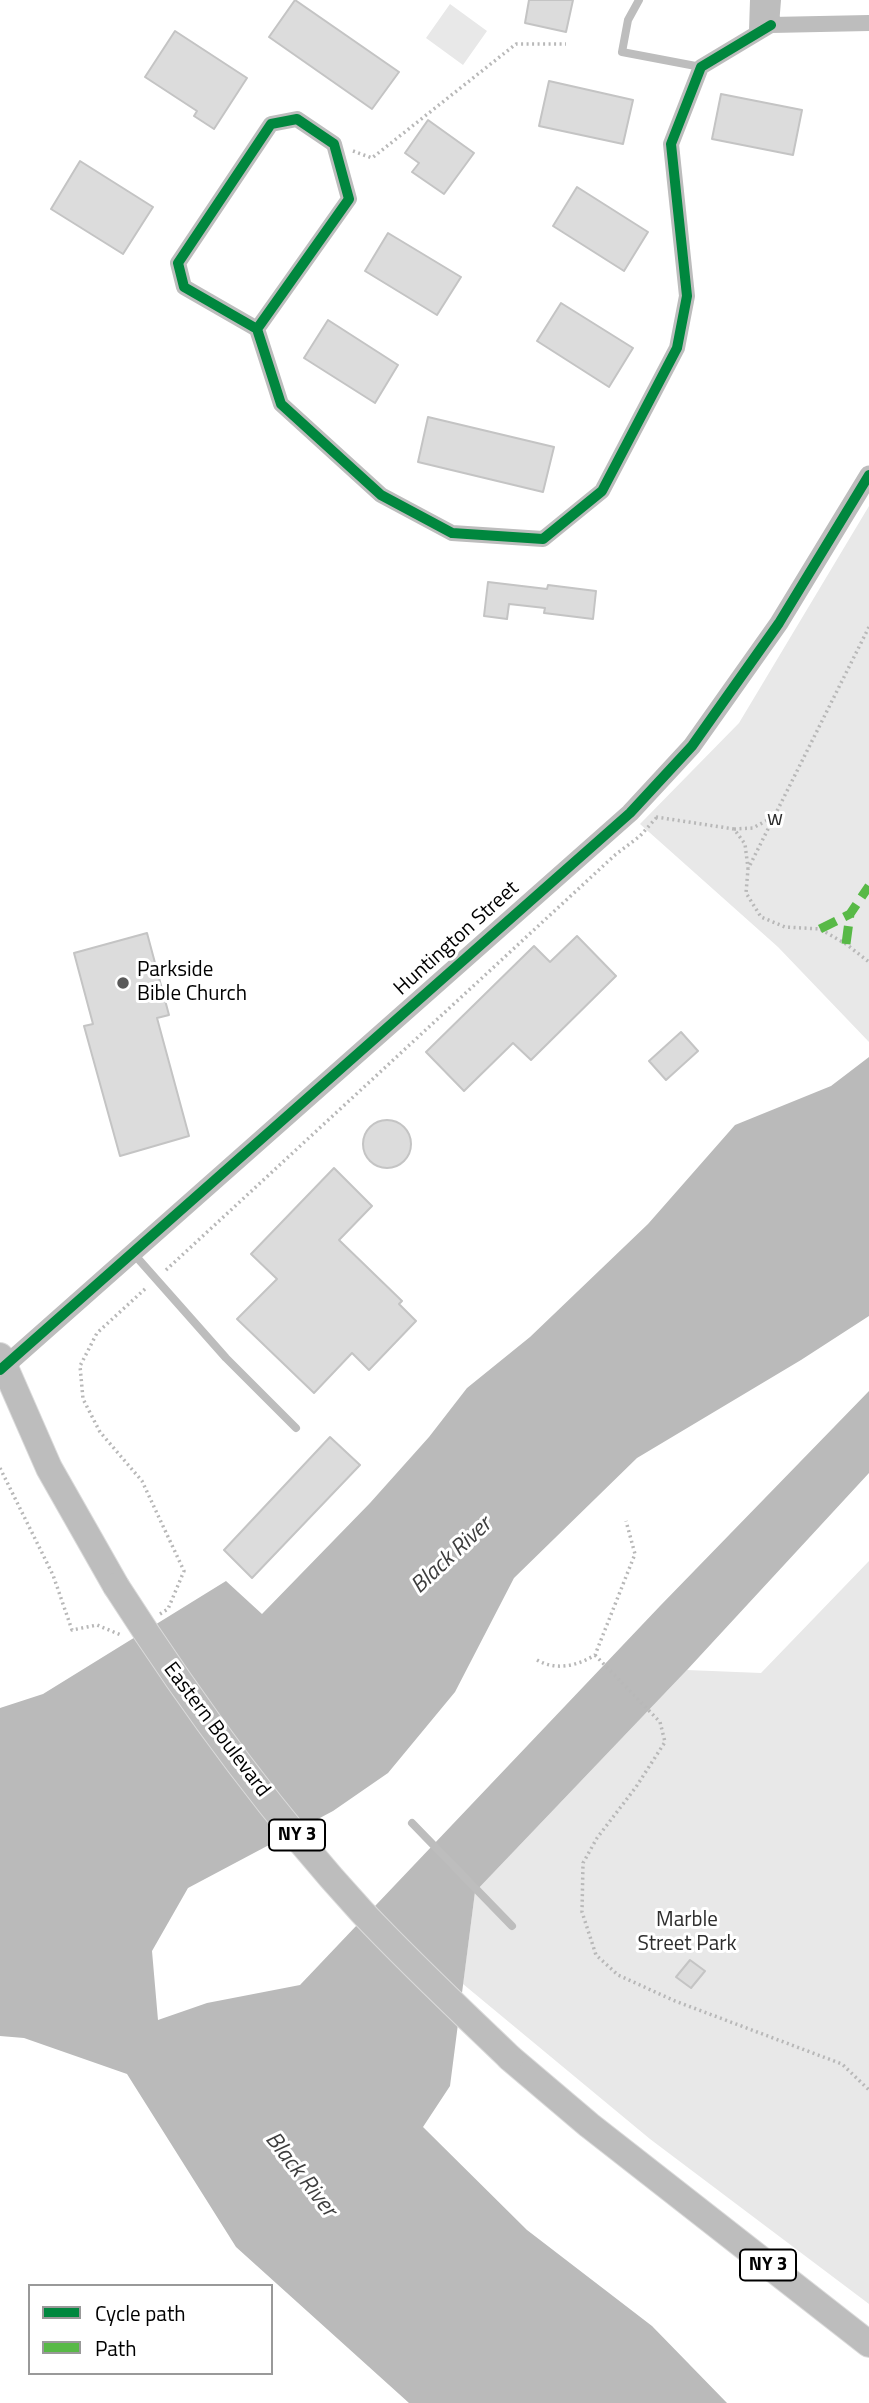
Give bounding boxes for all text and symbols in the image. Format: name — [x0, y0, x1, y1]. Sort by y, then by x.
park label: w — [767, 807, 783, 833]
street label: Huntington Street — [389, 876, 525, 1002]
place label: Parkside Bible Church — [137, 958, 247, 1008]
marker: Parkside Bible Church — [115, 975, 131, 991]
water label: Black River — [406, 1512, 498, 1600]
street label: Eastern Boulevard — [157, 1658, 275, 1802]
road number: NY 3 — [269, 1820, 325, 1851]
park label: Marble Street Park — [638, 1908, 736, 1958]
water label: Black River — [258, 2127, 342, 2223]
road number: NY 3 — [740, 2250, 796, 2280]
legend — [28, 2284, 273, 2375]
text: Cycle path — [95, 2297, 186, 2329]
text: Path — [95, 2332, 137, 2364]

